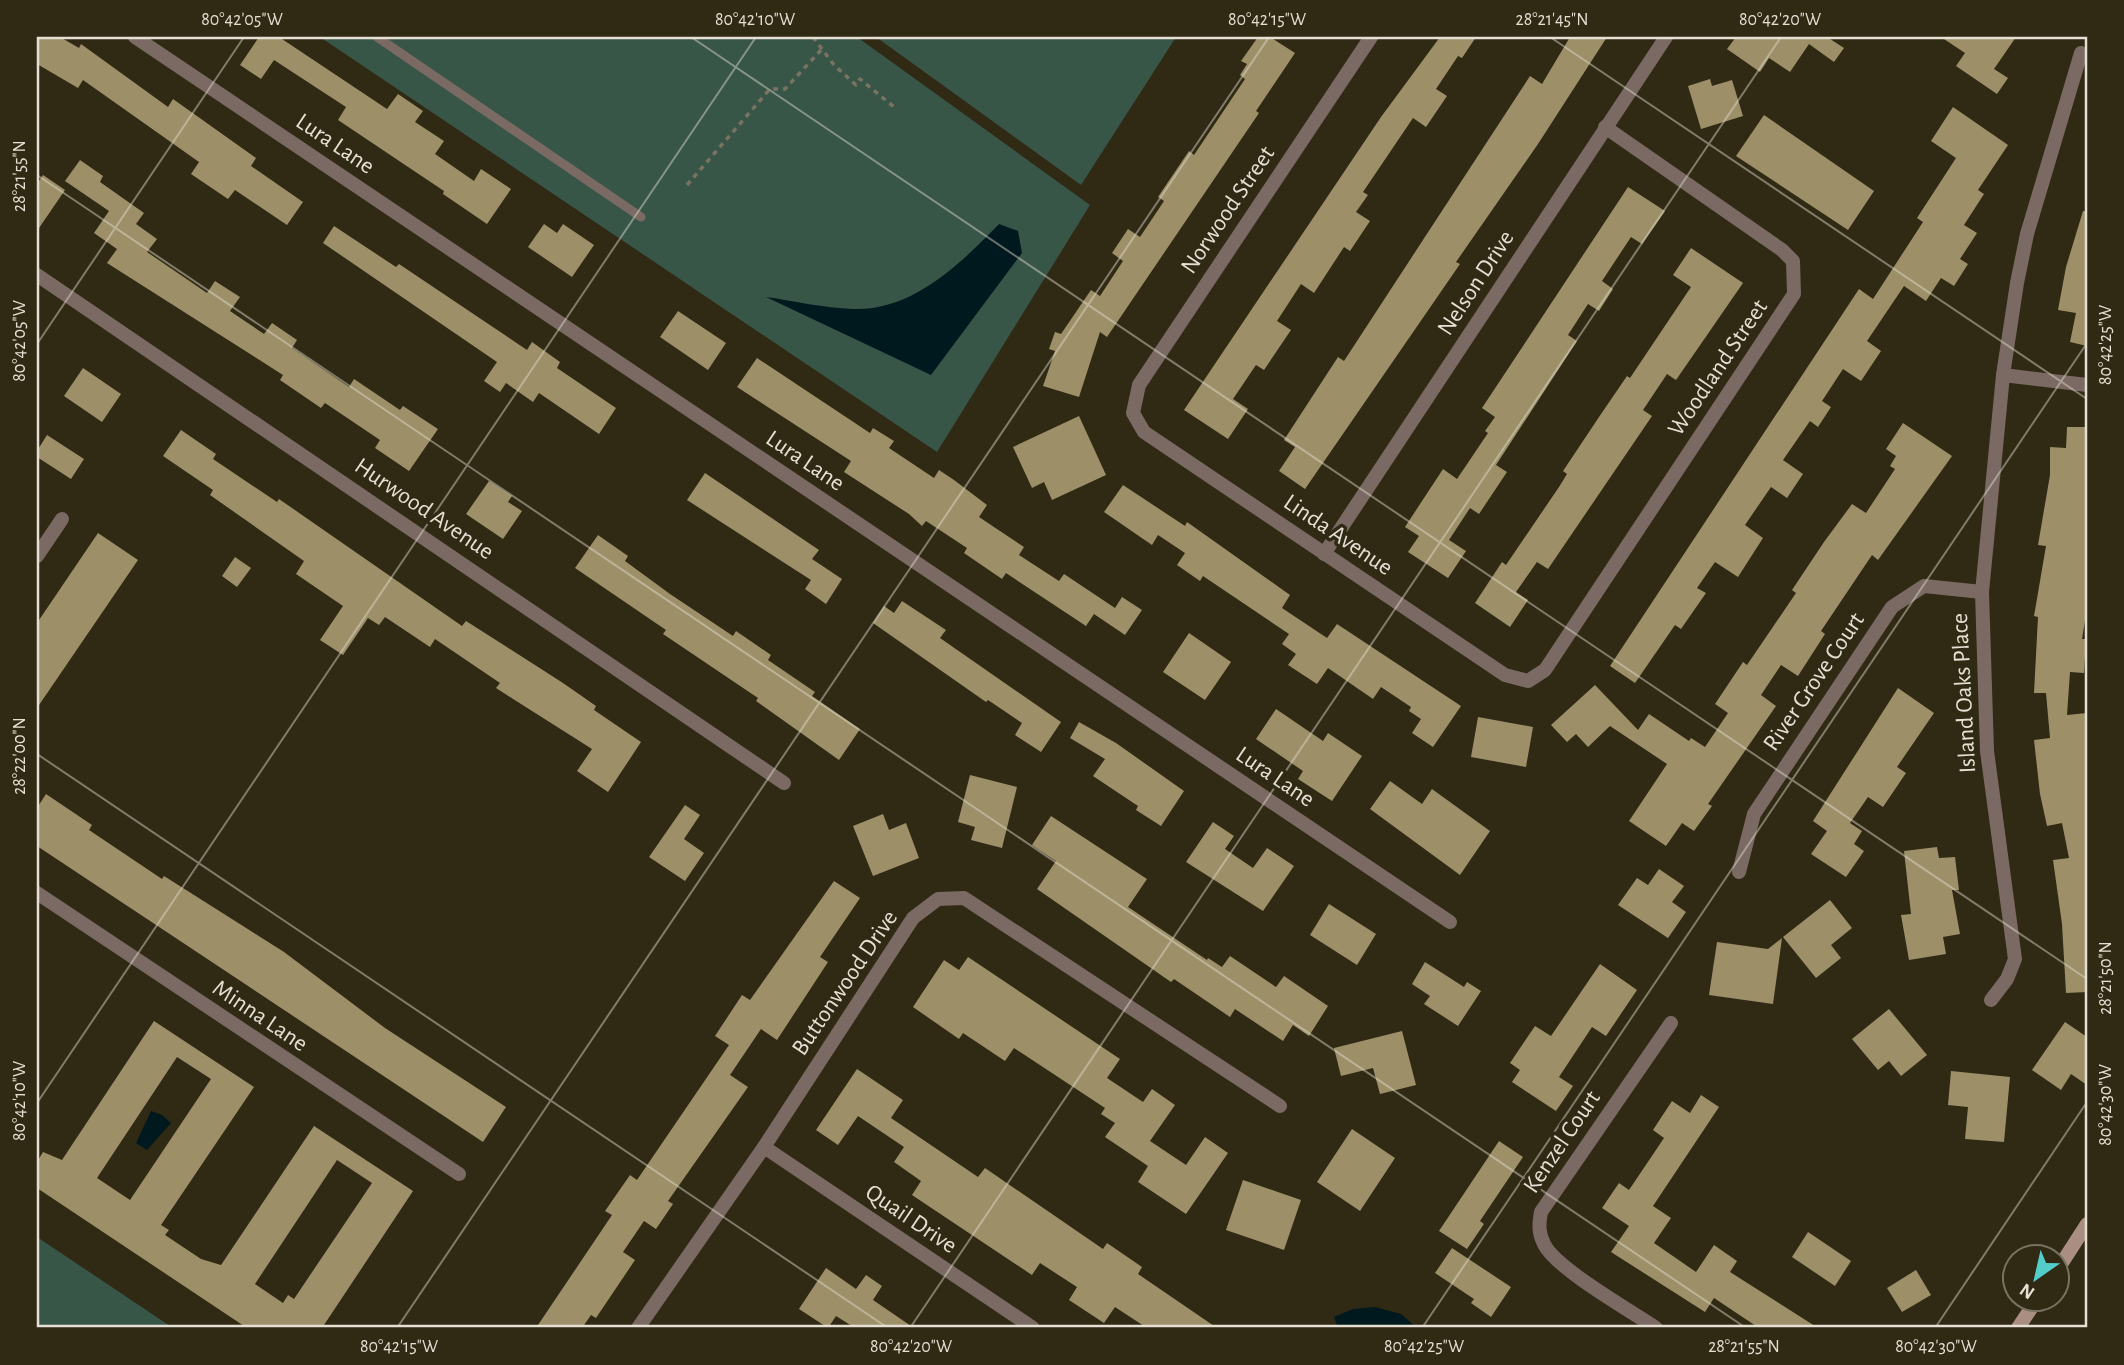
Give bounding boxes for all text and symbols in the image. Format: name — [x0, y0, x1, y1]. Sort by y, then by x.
text: 80°42'05"W — [201, 11, 283, 29]
text: 80°42'10"W — [715, 11, 795, 29]
text: 80°42'15"W — [1228, 11, 1306, 29]
text: 28°21'45"N — [1516, 11, 1588, 29]
text: 80°42'20"W — [1739, 11, 1821, 29]
street label: Lura Lane — [291, 109, 379, 179]
text: 28°21'55"N — [11, 140, 29, 212]
street label: Norwood Street — [1177, 142, 1279, 278]
street label: Nelson Drive — [1433, 226, 1519, 340]
street label: Woodland Street — [1664, 295, 1772, 440]
text: 80°42'05"W — [11, 300, 29, 382]
text: 80°42'25"W — [2097, 305, 2115, 385]
street label: Lura Lane — [761, 426, 849, 496]
street label: Hurwood Avenue — [350, 454, 498, 564]
street label: Linda Avenue — [1279, 490, 1397, 580]
street label: River Grove Court — [1759, 608, 1869, 755]
street label: Island Oaks Place — [1948, 612, 1980, 774]
text: 28°22'00"N — [11, 717, 29, 795]
street label: Lura Lane — [1231, 742, 1319, 812]
street label: Buttonwood Drive — [788, 906, 902, 1060]
text: 28°21'50"N — [2097, 941, 2115, 1015]
street label: Minna Lane — [208, 976, 312, 1056]
text: 80°42'10"W — [11, 1061, 29, 1141]
text: 80°42'30"W — [2097, 1064, 2115, 1146]
street label: Kenzel Court — [1519, 1086, 1605, 1198]
street label: Quail Drive — [861, 1180, 961, 1258]
north arrow — [2002, 1242, 2072, 1312]
text: N — [2017, 1279, 2038, 1302]
text: 80°42'15"W — [360, 1338, 438, 1356]
text: 80°42'20"W — [870, 1338, 952, 1356]
text: 80°42'25"W — [1384, 1338, 1464, 1356]
text: 28°21'55"N — [1708, 1338, 1780, 1356]
text: 80°42'30"W — [1895, 1338, 1977, 1356]

